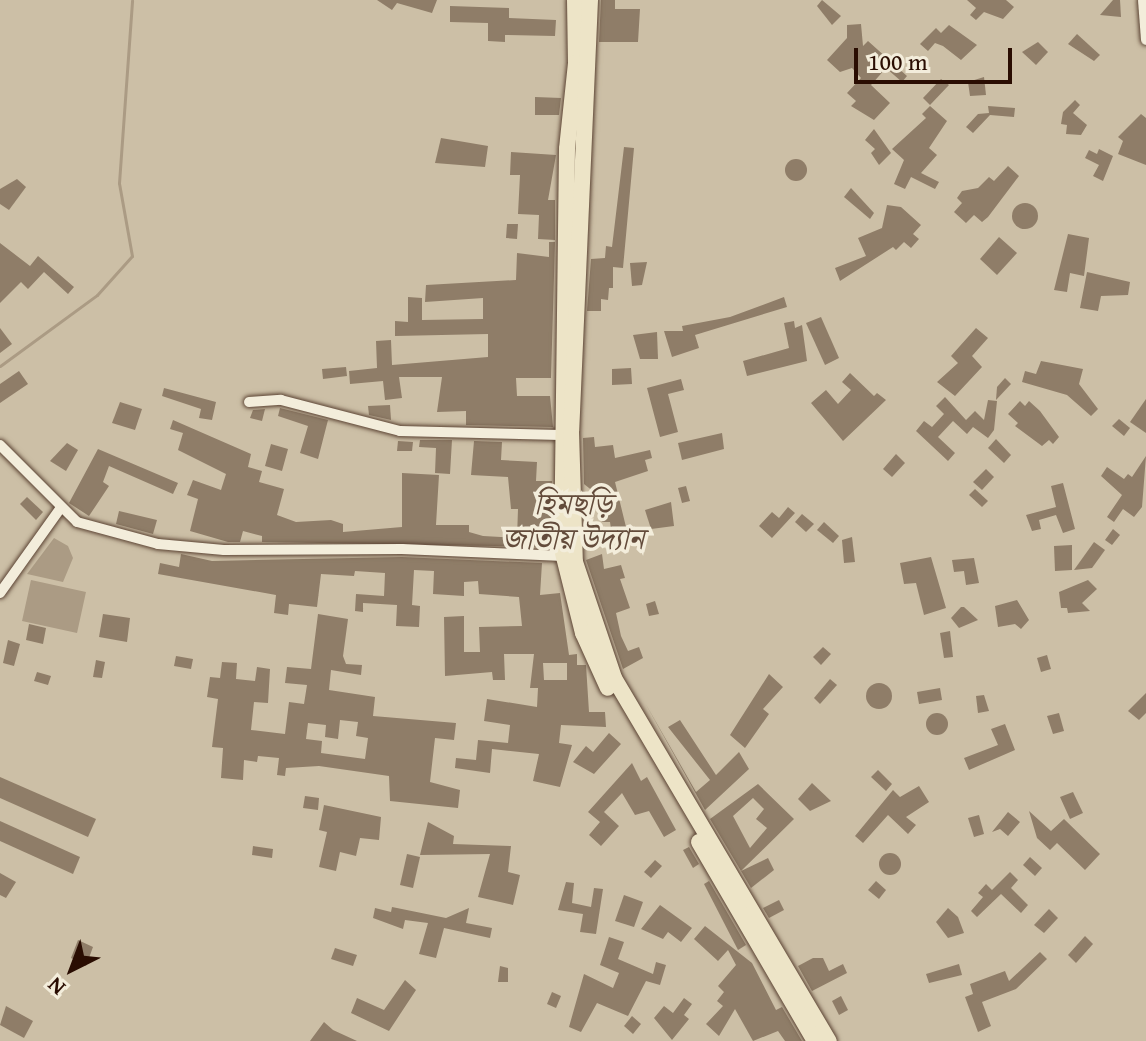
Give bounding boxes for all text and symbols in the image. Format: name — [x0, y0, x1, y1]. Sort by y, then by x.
scale bar — [858, 32, 1016, 82]
text: 100 m — [868, 44, 928, 79]
park label: হিমছড়ি জাতীয় উদ্যান — [502, 485, 644, 556]
north arrow — [32, 929, 112, 1009]
text: N — [40, 970, 72, 1004]

